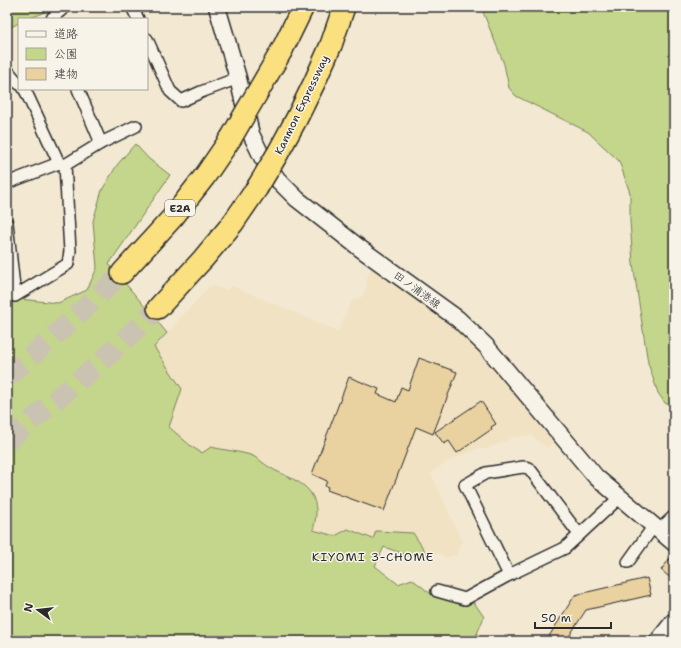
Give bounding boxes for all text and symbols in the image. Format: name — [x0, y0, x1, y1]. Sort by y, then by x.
legend — [18, 18, 148, 90]
text: 道路 — [54, 26, 78, 42]
text: 公園 — [54, 46, 78, 62]
street label: Kanmon Expressway — [271, 53, 333, 157]
text: 建物 — [54, 66, 78, 82]
road number: E2A — [165, 200, 195, 216]
street label: 田ノ浦港線 — [390, 268, 444, 312]
district label: KIYOMI 3-CHOME — [312, 549, 434, 565]
north arrow — [18, 590, 58, 630]
text: N — [20, 601, 37, 614]
scale bar — [535, 604, 611, 630]
text: 50 m — [541, 610, 571, 626]

